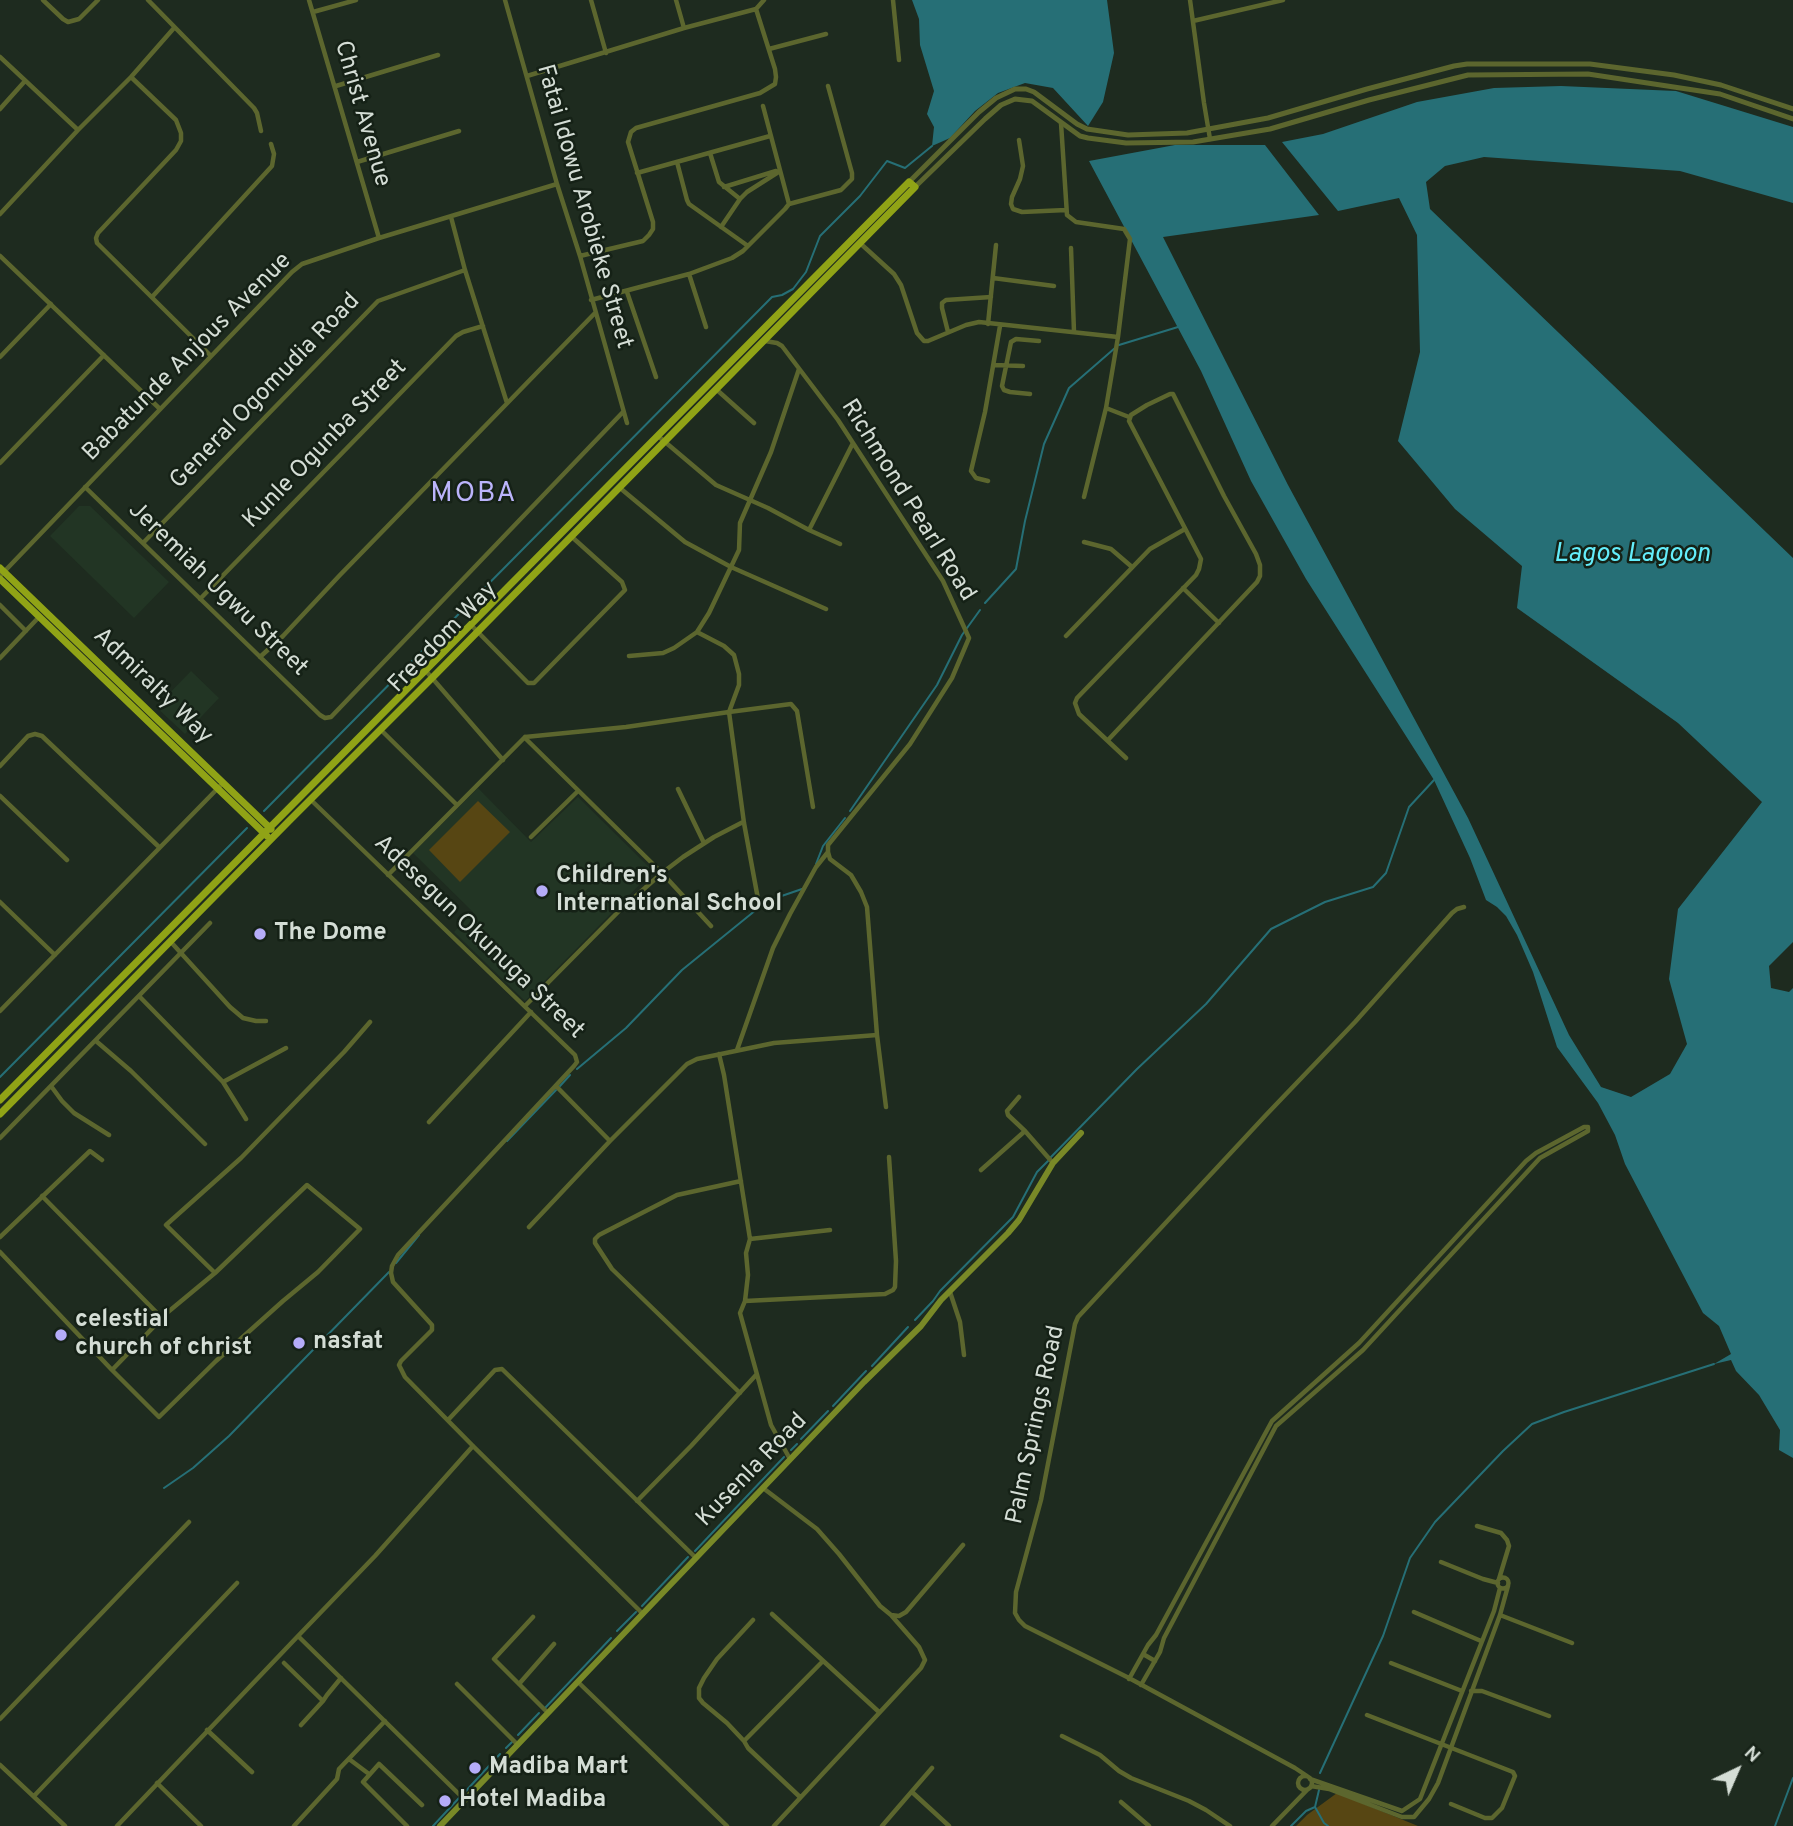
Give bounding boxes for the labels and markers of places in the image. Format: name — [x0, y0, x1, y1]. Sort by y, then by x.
place label: Children's International School — [556, 863, 782, 919]
marker: Children's International School — [534, 883, 550, 899]
place label: The Dome — [274, 920, 387, 948]
marker: The Dome — [252, 926, 268, 942]
place label: celestial church of christ — [75, 1307, 252, 1363]
marker: celestial church of christ — [53, 1327, 69, 1343]
place label: nasfat — [313, 1329, 383, 1357]
marker: nasfat — [291, 1335, 307, 1351]
place label: Madiba Mart — [489, 1754, 628, 1782]
marker: Madiba Mart — [467, 1760, 483, 1776]
place label: Hotel Madiba — [459, 1787, 606, 1815]
marker: Hotel Madiba — [437, 1793, 453, 1809]

